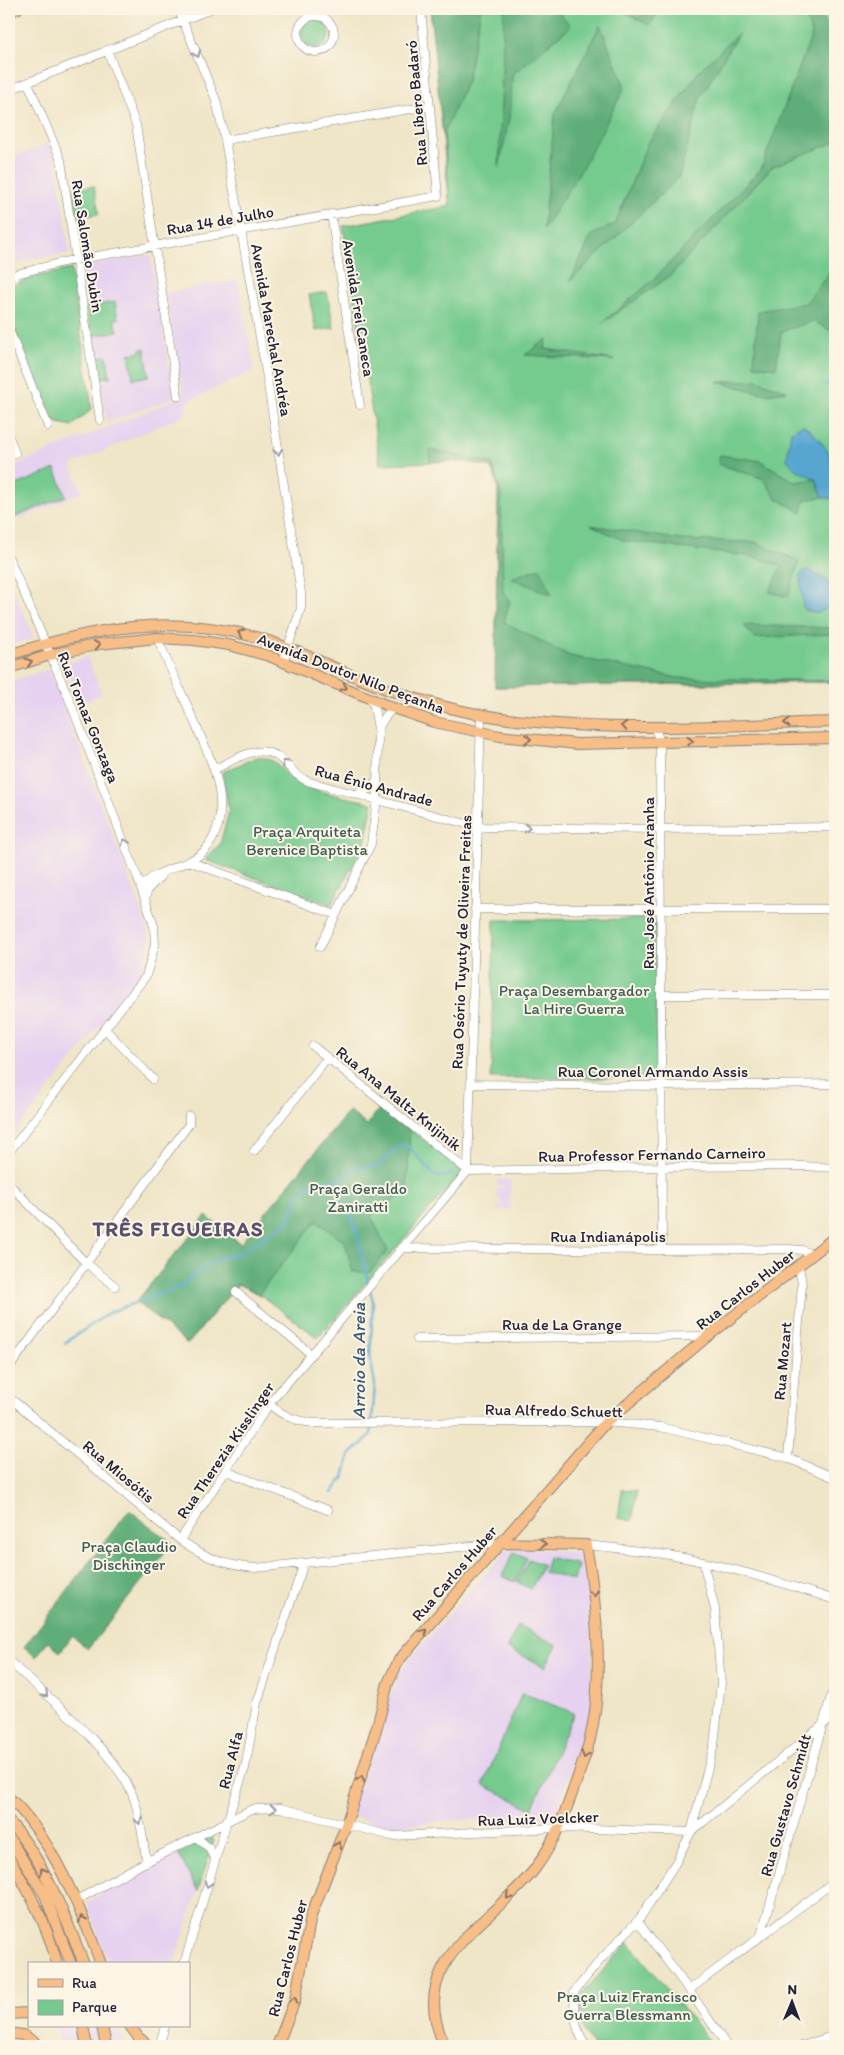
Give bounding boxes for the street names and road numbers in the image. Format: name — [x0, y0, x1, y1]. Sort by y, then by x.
street label: Rua Líbero Badaró — [402, 39, 431, 166]
street label: Rua Salomão Dubin — [68, 178, 107, 314]
street label: Rua 14 de Julho — [165, 202, 275, 239]
street label: Avenida Frei Caneca — [338, 238, 379, 378]
street label: Avenida Marechal Andréa — [247, 242, 296, 419]
street label: Avenida Doutor Nilo Peçanha — [255, 629, 447, 718]
street label: Rua Tomaz Gonzaga — [53, 649, 124, 786]
street label: Rua Ênio Andrade — [313, 761, 435, 810]
street label: Rua José Antônio Aranha — [639, 796, 658, 969]
street label: Rua Osório Tuyuty de Oliveira Freitas — [448, 814, 475, 1070]
street label: Rua Ana Maltz Knijinik — [332, 1042, 465, 1155]
street label: Rua Coronel Armando Assis — [558, 1062, 748, 1081]
street label: Rua Professor Fernando Carneiro — [538, 1143, 766, 1166]
street label: Rua Indianápolis — [550, 1227, 666, 1246]
street label: Rua Carlos Huber — [692, 1245, 799, 1334]
street label: Rua de La Grange — [502, 1315, 622, 1334]
street label: Rua Mozart — [770, 1321, 795, 1401]
street label: Rua Therezia Kisslinger — [173, 1378, 279, 1522]
street label: Rua Alfredo Schuett — [485, 1400, 623, 1421]
street label: Rua Miosótis — [79, 1436, 158, 1507]
street label: Rua Carlos Huber — [408, 1522, 501, 1625]
street label: Rua Alfa — [214, 1728, 247, 1791]
street label: Rua Gustavo Schmidt — [756, 1732, 815, 1879]
street label: Rua Luiz Voelcker — [477, 1807, 599, 1830]
street label: Rua Carlos Huber — [264, 1897, 311, 2019]

